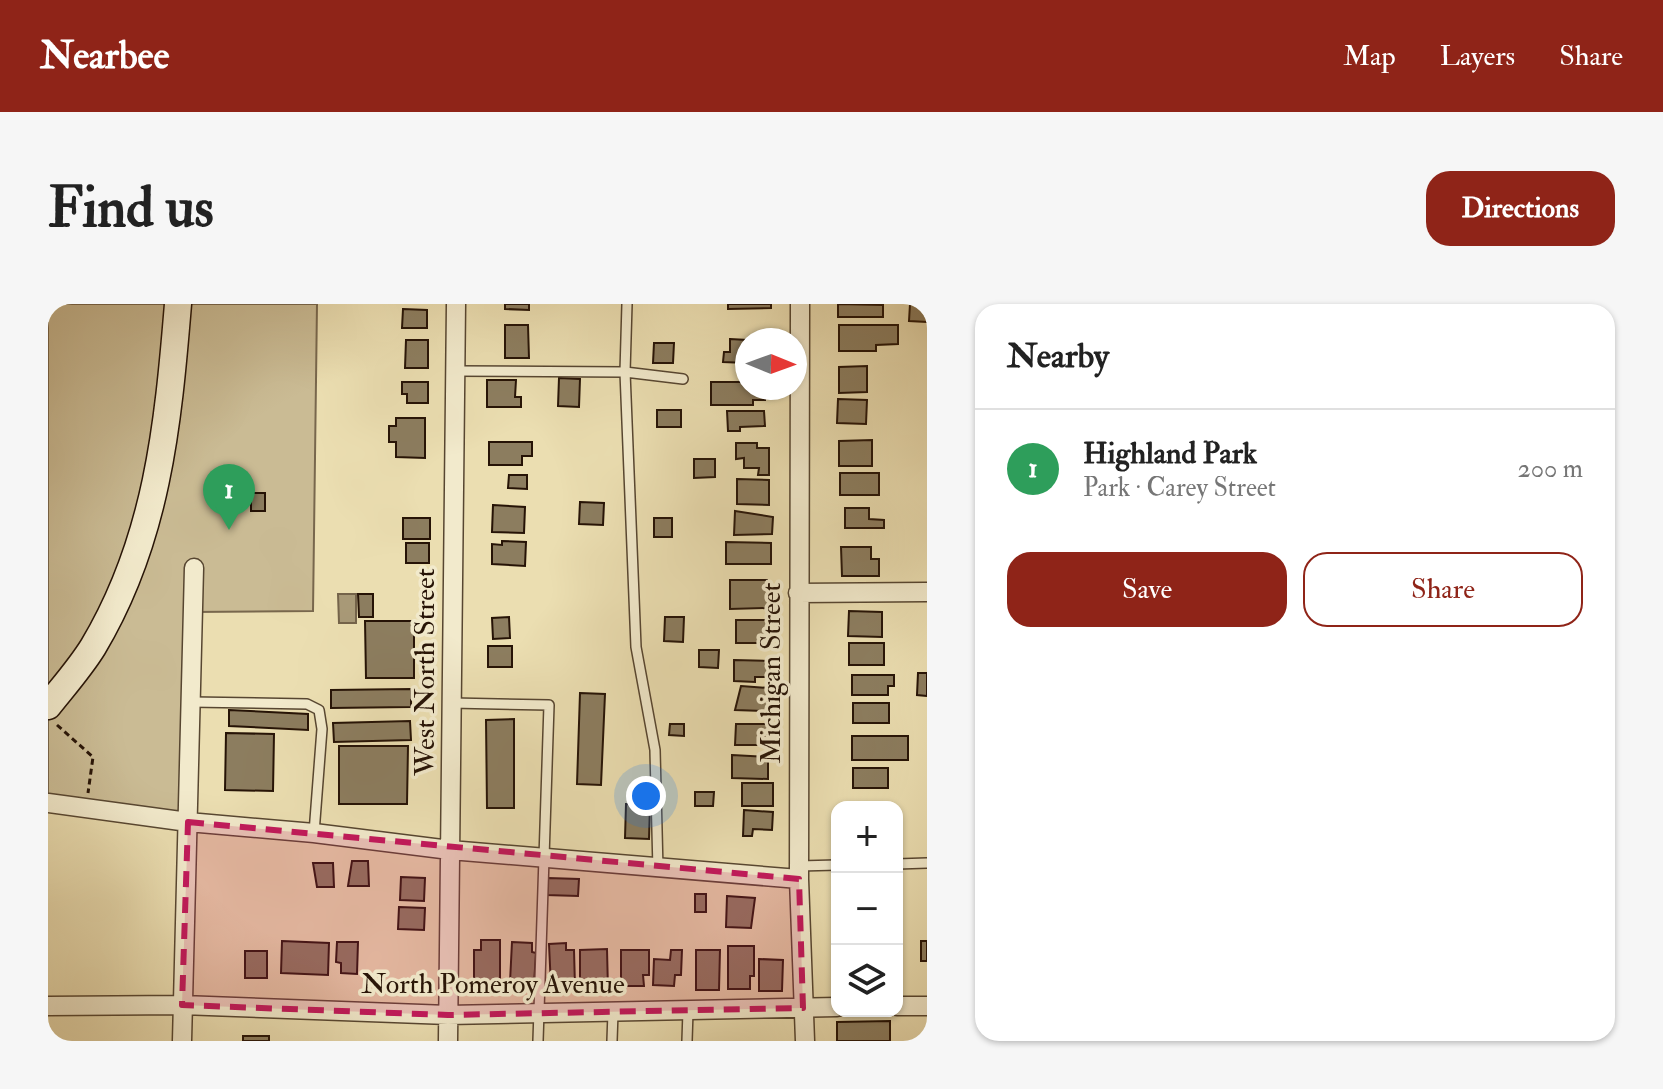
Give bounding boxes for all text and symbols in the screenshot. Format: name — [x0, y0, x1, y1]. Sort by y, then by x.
text: Nearbee — [40, 32, 169, 80]
text: Map — [1343, 39, 1396, 74]
text: Layers — [1440, 39, 1515, 74]
text: Share — [1559, 39, 1623, 74]
button: Directions — [1426, 171, 1615, 246]
text: Find us — [48, 173, 214, 244]
north arrow — [735, 328, 807, 400]
text: Nearby — [1007, 335, 1109, 378]
text: Highland Park — [1083, 435, 1257, 472]
text: 1 — [1028, 453, 1038, 485]
text: 200 m — [1518, 453, 1583, 485]
pin: 1 — [203, 464, 255, 530]
text: Park · Carey Street — [1083, 472, 1276, 504]
button: Save — [1007, 552, 1287, 627]
button: Share — [1303, 552, 1583, 627]
street label: West North Street — [408, 568, 443, 777]
street label: Michigan Street — [754, 583, 789, 763]
your location — [626, 776, 666, 816]
map controls — [831, 801, 903, 1017]
button: + — [831, 801, 903, 873]
button: − — [831, 873, 903, 945]
button: layers — [831, 945, 903, 1017]
street label: North Pomeroy Avenue — [361, 967, 625, 1002]

